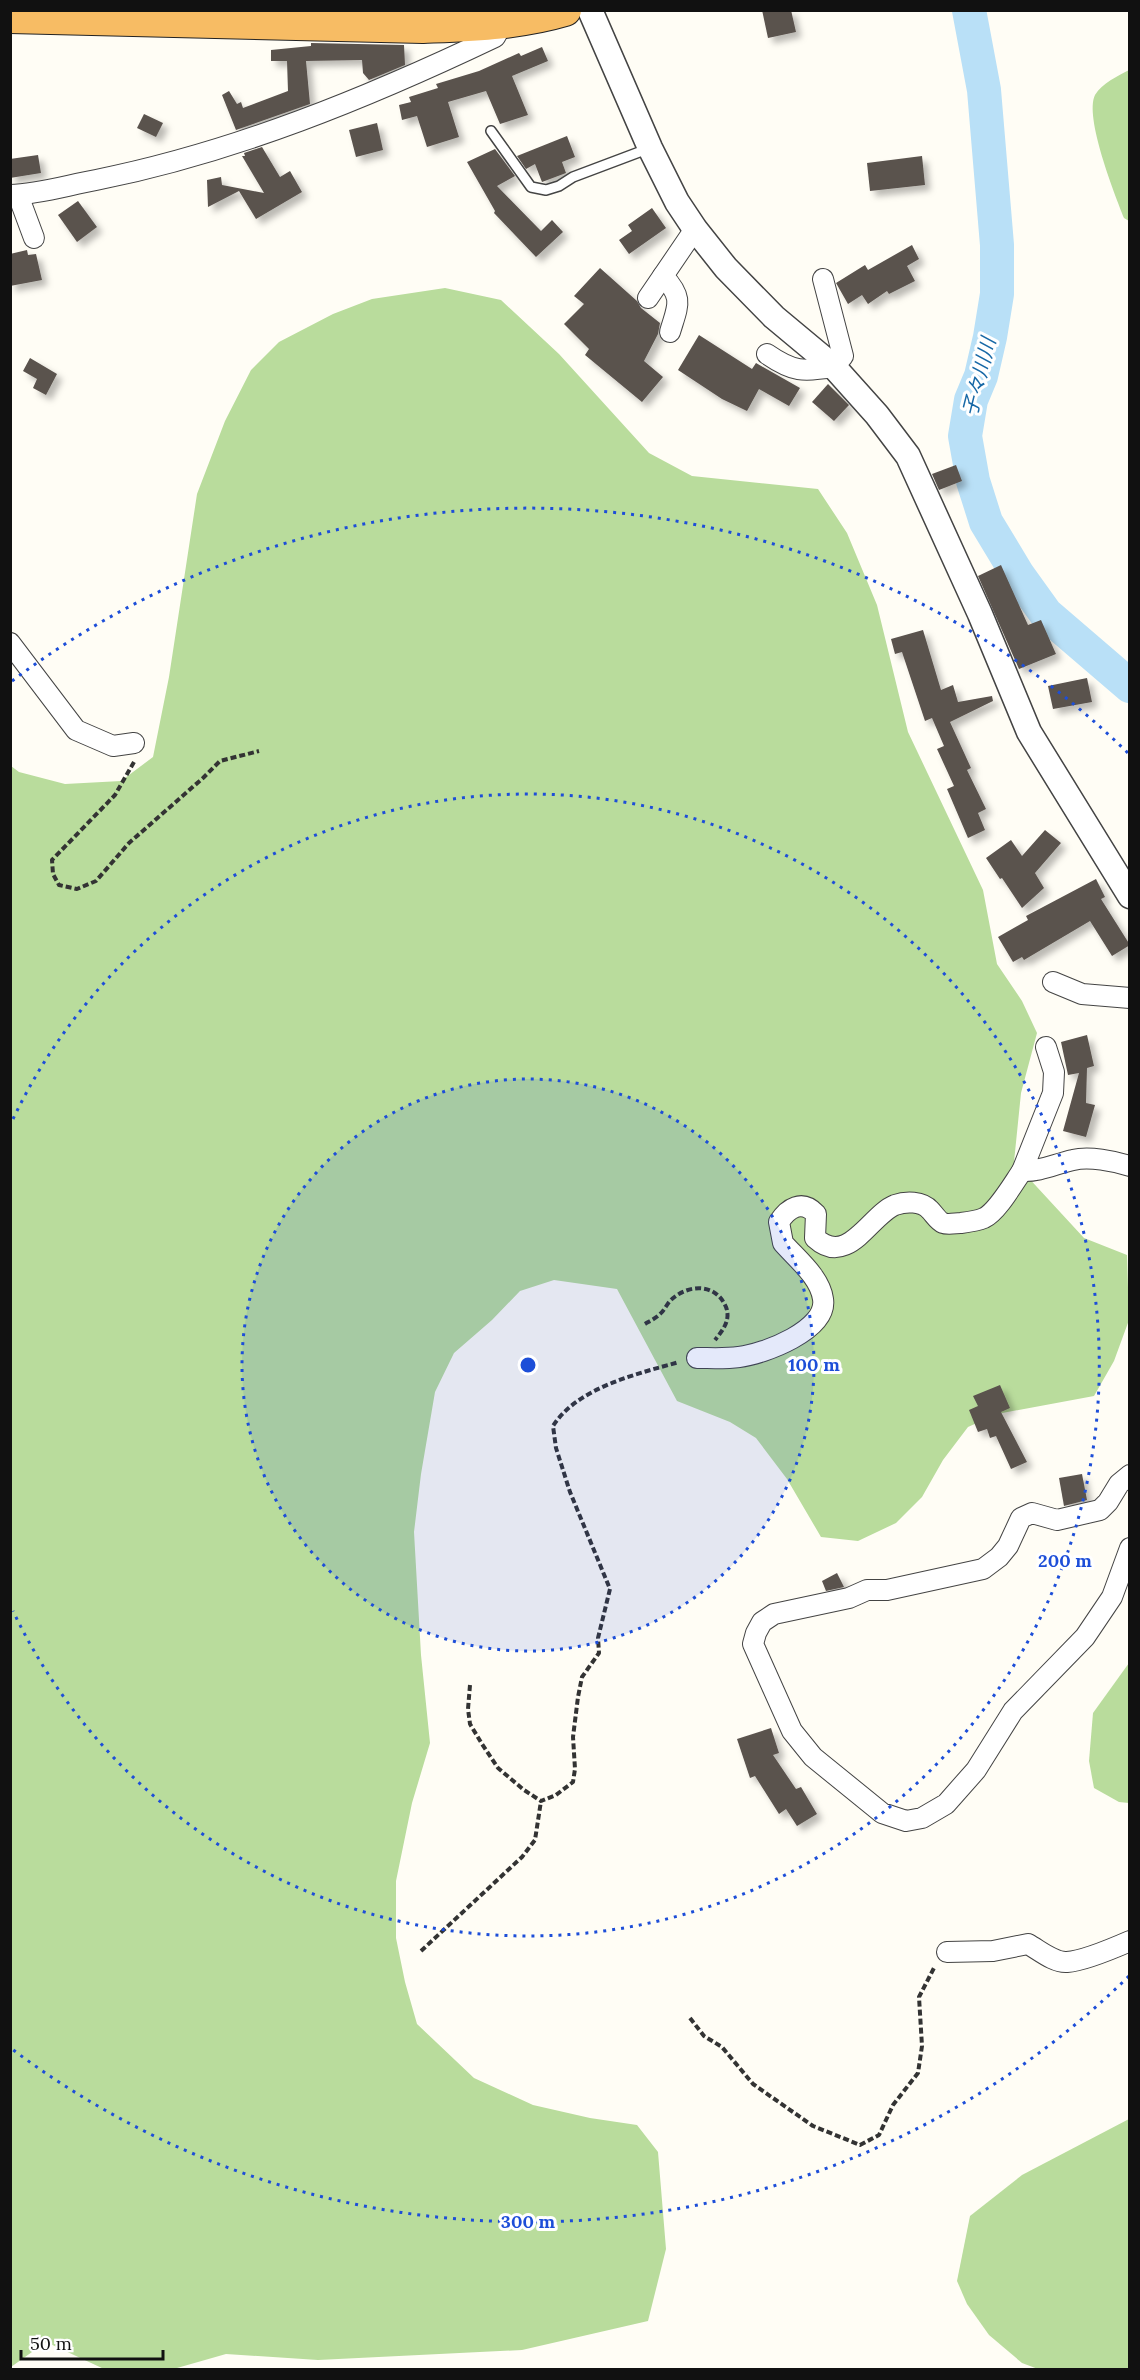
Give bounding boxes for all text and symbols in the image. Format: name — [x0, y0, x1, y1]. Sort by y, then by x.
water label: 子々川川 — [957, 333, 1001, 419]
text: 100 m — [788, 1353, 840, 1376]
centre of rings — [518, 1355, 538, 1375]
text: 200 m — [1038, 1549, 1092, 1572]
text: 300 m — [501, 2210, 556, 2233]
scale bar — [21, 2323, 164, 2361]
text: 50 m — [30, 2332, 72, 2355]

